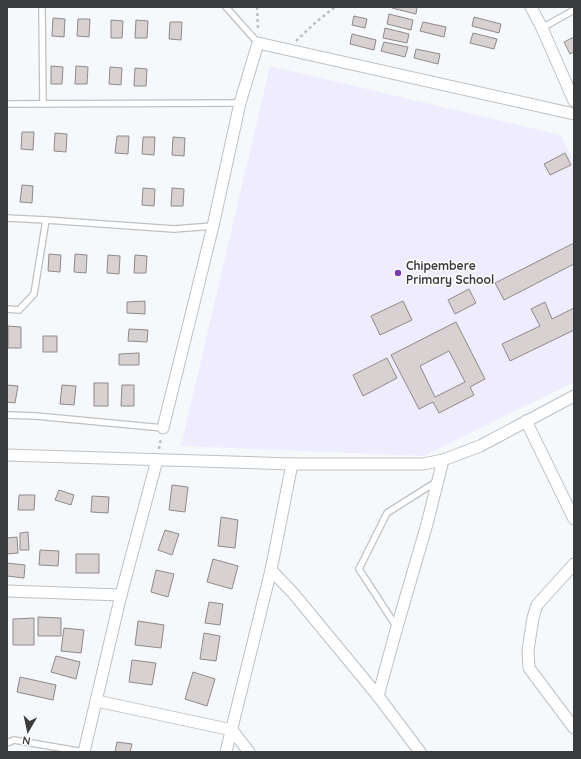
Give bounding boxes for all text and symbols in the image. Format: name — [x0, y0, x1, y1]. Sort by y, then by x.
place label: Chipembere Primary School — [406, 258, 494, 287]
marker: Chipembere Primary School — [393, 268, 403, 278]
north arrow — [8, 711, 48, 751]
text: N — [21, 733, 32, 748]

